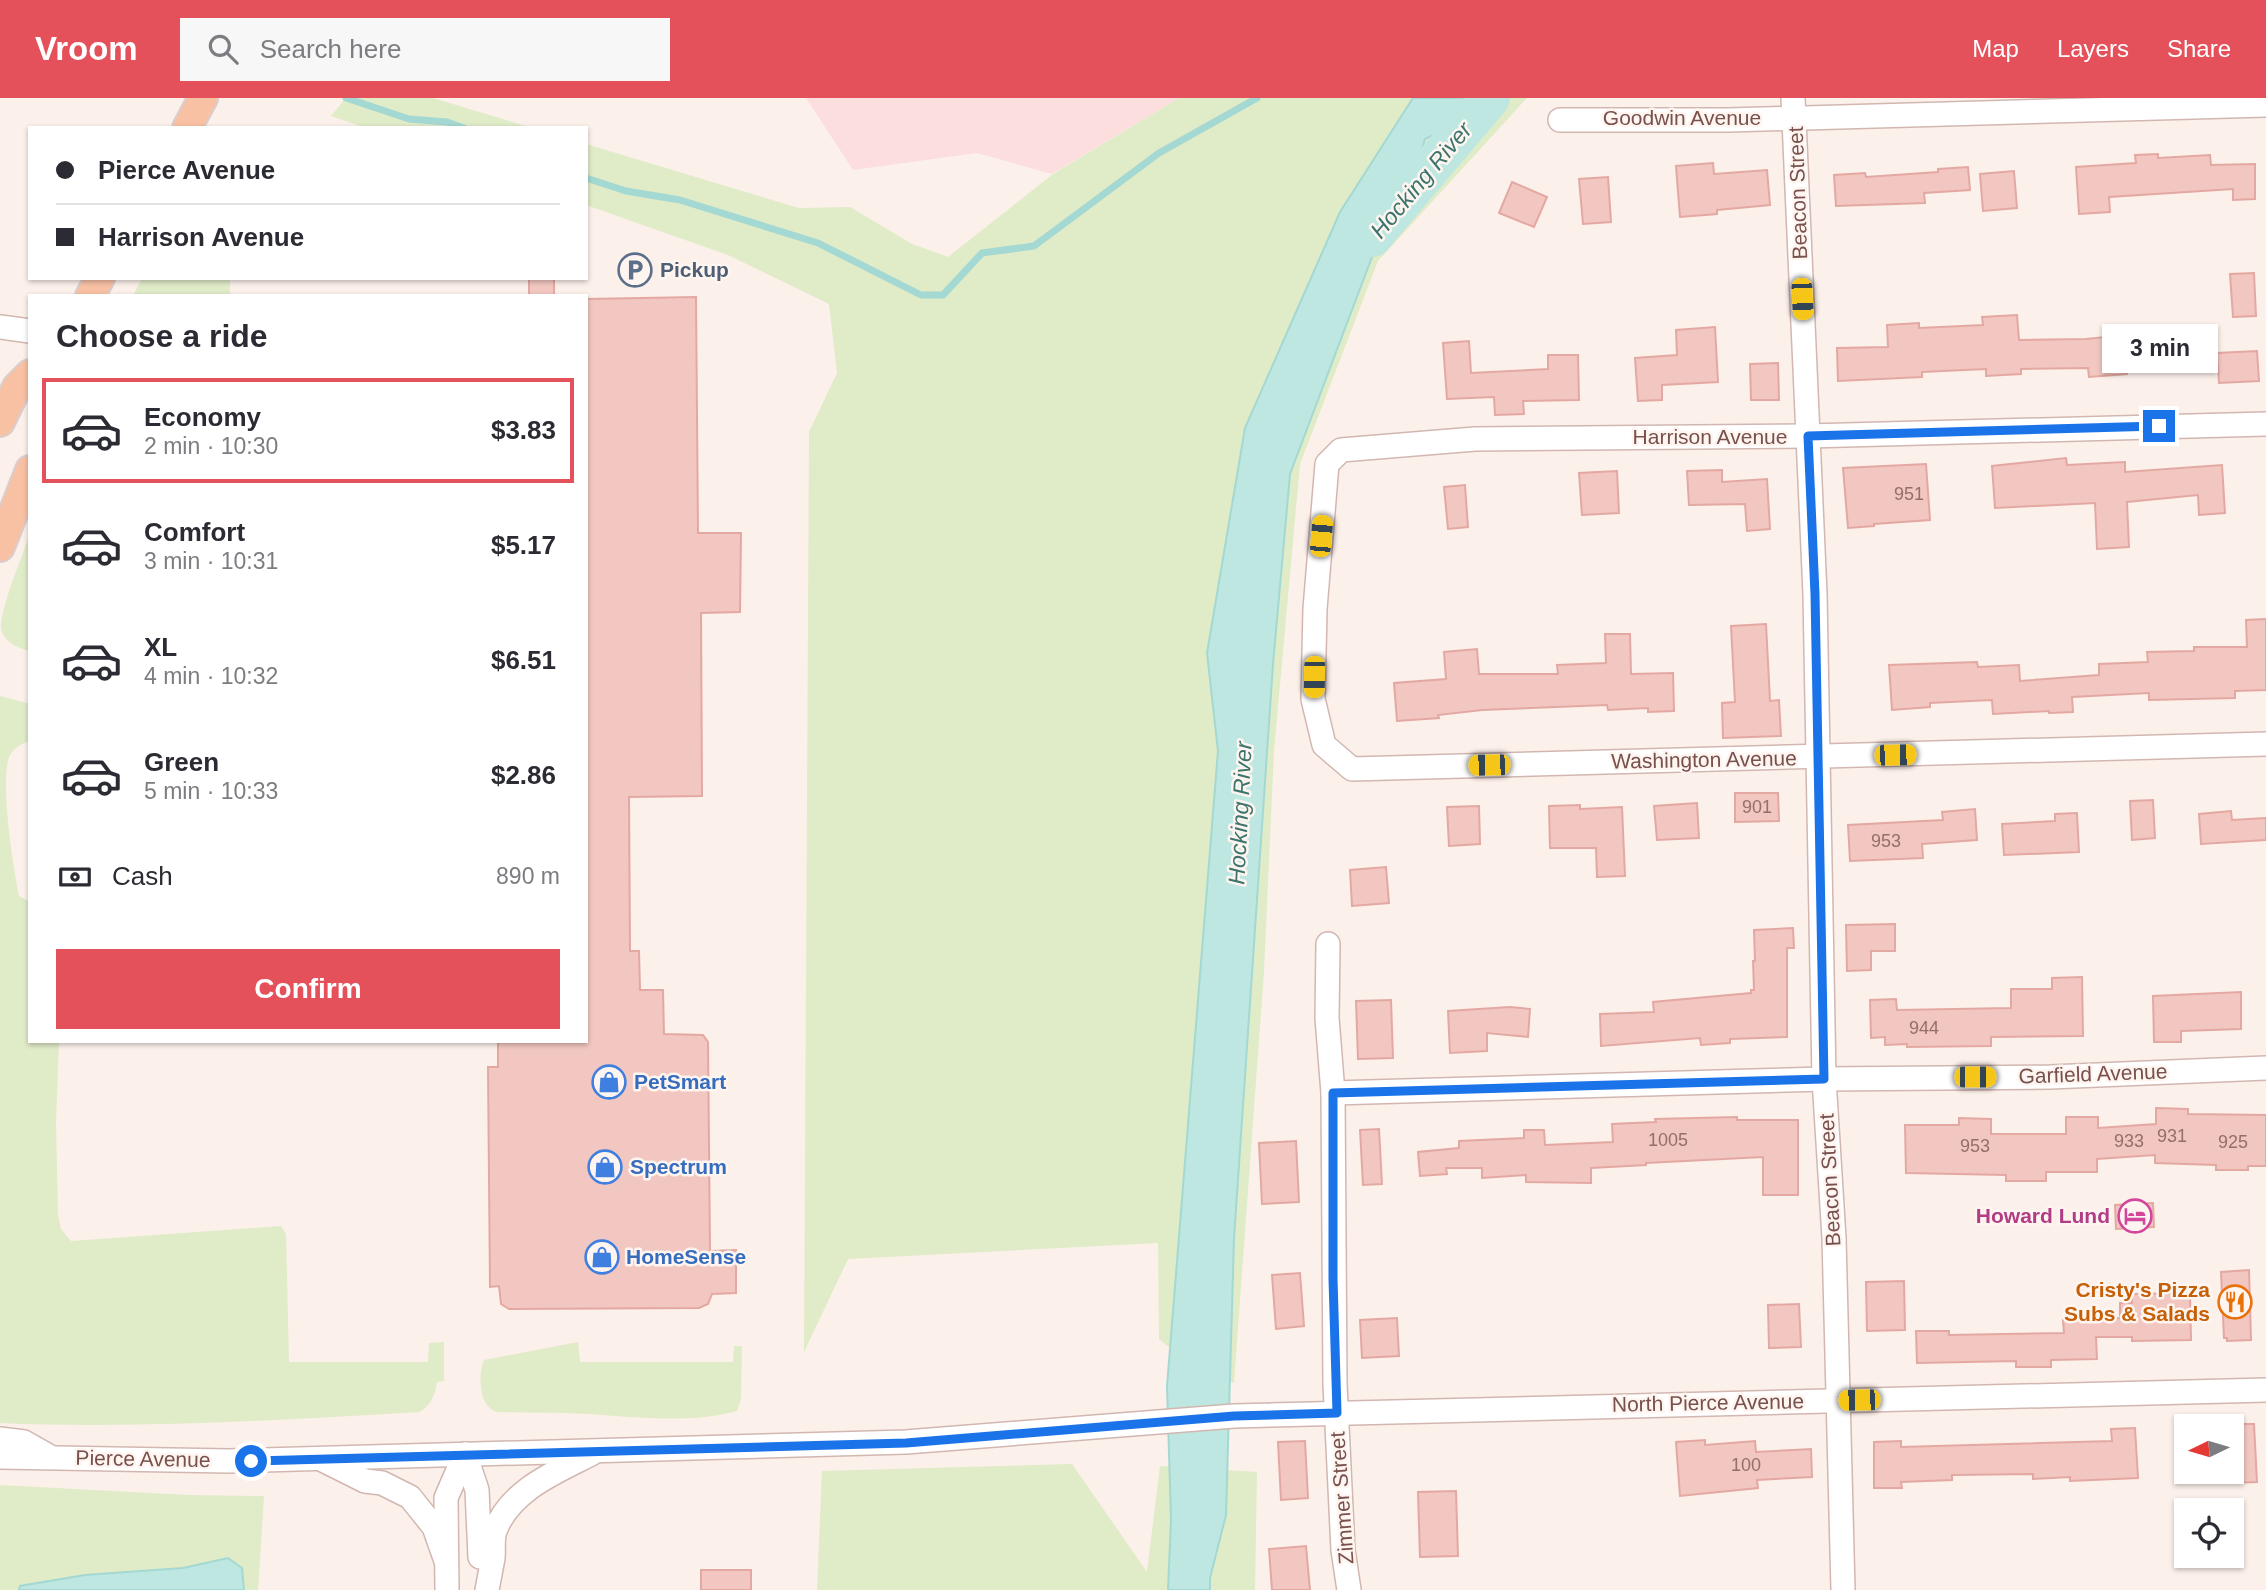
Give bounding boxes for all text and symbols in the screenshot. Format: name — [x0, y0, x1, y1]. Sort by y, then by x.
search box — [180, 18, 670, 81]
text: Vroom — [35, 30, 138, 67]
icon: search — [204, 30, 242, 68]
text: Search here — [260, 34, 401, 64]
text: Map — [1972, 35, 2019, 62]
text: Layers — [2057, 35, 2129, 62]
text: Share — [2167, 35, 2231, 62]
street label: Goodwin Avenue — [1603, 106, 1761, 129]
water label: Hocking River — [1365, 116, 1478, 243]
street label: Beacon Street — [1784, 126, 1811, 260]
text: Pierce Avenue — [98, 155, 275, 185]
text: Harrison Avenue — [98, 222, 304, 252]
parking icon: Pickup — [616, 251, 654, 289]
place label: Pickup — [660, 258, 729, 281]
car — [1791, 277, 1814, 321]
text: Choose a ride — [56, 318, 268, 354]
callout: 3 min — [2101, 324, 2217, 374]
text: 3 min — [2130, 335, 2190, 361]
icon: car — [60, 399, 123, 462]
text: Economy — [144, 402, 261, 432]
route end — [2143, 410, 2175, 442]
text: $3.83 — [491, 415, 556, 445]
street label: Harrison Avenue — [1633, 425, 1787, 448]
text: 2 min · 10:30 — [144, 433, 278, 459]
house number: 951 — [1894, 484, 1924, 504]
icon: car — [60, 514, 123, 577]
car — [1309, 514, 1334, 558]
text: Comfort — [144, 517, 245, 547]
text: $5.17 — [491, 530, 556, 560]
text: 3 min · 10:31 — [144, 548, 278, 574]
icon: car — [60, 629, 123, 692]
text: XL — [144, 632, 177, 662]
text: $6.51 — [491, 645, 556, 675]
car — [1304, 656, 1325, 698]
text: 4 min · 10:32 — [144, 663, 278, 689]
water label: Hocking River — [1223, 740, 1257, 885]
icon: car — [60, 744, 123, 807]
car — [1874, 744, 1917, 766]
street label: Washington Avenue — [1611, 746, 1797, 773]
text: Green — [144, 747, 219, 777]
car — [1468, 754, 1511, 776]
text: $2.86 — [491, 760, 556, 790]
text: 5 min · 10:33 — [144, 778, 278, 804]
house number: 901 — [1742, 797, 1772, 817]
house number: 953 — [1871, 831, 1901, 851]
icon: cash — [56, 858, 94, 896]
text: Cash — [112, 861, 173, 891]
text: 890 m — [496, 863, 560, 889]
button: Confirm — [56, 949, 560, 1029]
house number: 944 — [1909, 1018, 1939, 1038]
street label: Garfield Avenue — [2018, 1059, 2168, 1088]
shop icon: PetSmart — [590, 1063, 628, 1101]
car — [1955, 1067, 1997, 1088]
place label: PetSmart — [634, 1070, 726, 1093]
street label: Beacon Street — [1815, 1113, 1844, 1247]
house number: 931 — [2157, 1126, 2187, 1146]
house number: 1005 — [1648, 1130, 1688, 1150]
house number: 933 — [2114, 1131, 2144, 1151]
house number: 925 — [2218, 1132, 2248, 1152]
house number: 953 — [1960, 1136, 1990, 1156]
shop icon: Spectrum — [586, 1148, 624, 1186]
place label: Spectrum — [630, 1155, 727, 1178]
hotel icon: Howard Lund — [2116, 1197, 2154, 1235]
place label: Howard Lund — [1976, 1204, 2110, 1227]
shop icon: HomeSense — [583, 1238, 621, 1276]
place label: HomeSense — [626, 1245, 746, 1268]
place label: Cristy's Pizza Subs & Salads — [2064, 1278, 2210, 1325]
restaurant icon: Cristy's Pizza Subs & Salads — [2216, 1283, 2254, 1321]
street label: North Pierce Avenue — [1612, 1389, 1804, 1416]
car — [1838, 1389, 1881, 1411]
north arrow — [2174, 1414, 2244, 1484]
map controls — [2174, 1414, 2244, 1568]
street label: Zimmer Street — [1325, 1431, 1358, 1565]
route start — [235, 1445, 267, 1477]
street label: Pierce Avenue — [75, 1446, 211, 1471]
house number: 100 — [1731, 1455, 1761, 1475]
button: locate — [2174, 1498, 2244, 1568]

